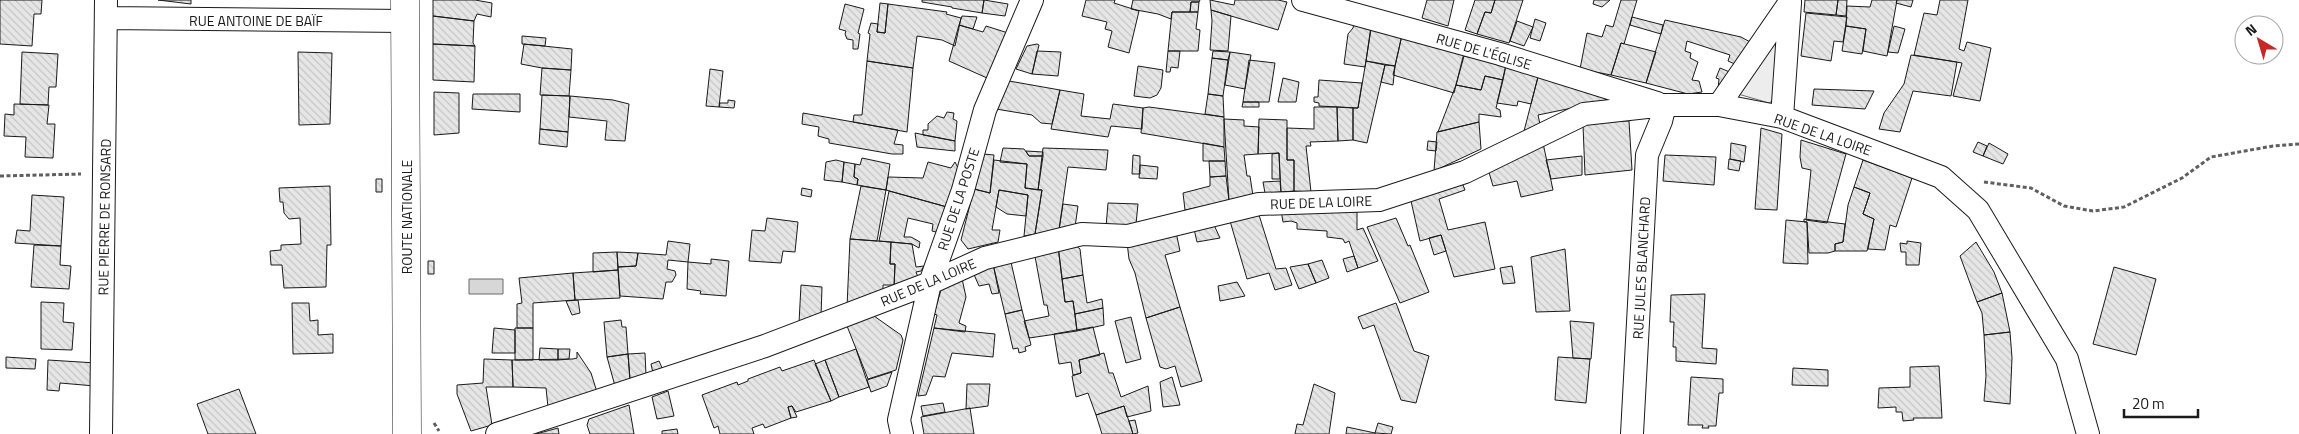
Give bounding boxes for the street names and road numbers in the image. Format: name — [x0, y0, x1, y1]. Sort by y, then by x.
street label: RUE ANTOINE DE BAÏF — [189, 10, 323, 31]
street label: RUE DE L'ÉGLISE — [1434, 27, 1534, 75]
street label: RUE DE LA LOIRE — [1771, 107, 1875, 161]
street label: RUE PIERRE DE RONSARD — [92, 139, 116, 295]
street label: RUE DE LA POSTE — [932, 145, 985, 253]
street label: ROUTE NATIONALE — [396, 159, 417, 274]
street label: RUE DE LA LOIRE — [1270, 190, 1373, 214]
street label: RUE JULES BLANCHARD — [1627, 196, 1655, 340]
street label: RUE DE LA LOIRE — [877, 252, 979, 312]

